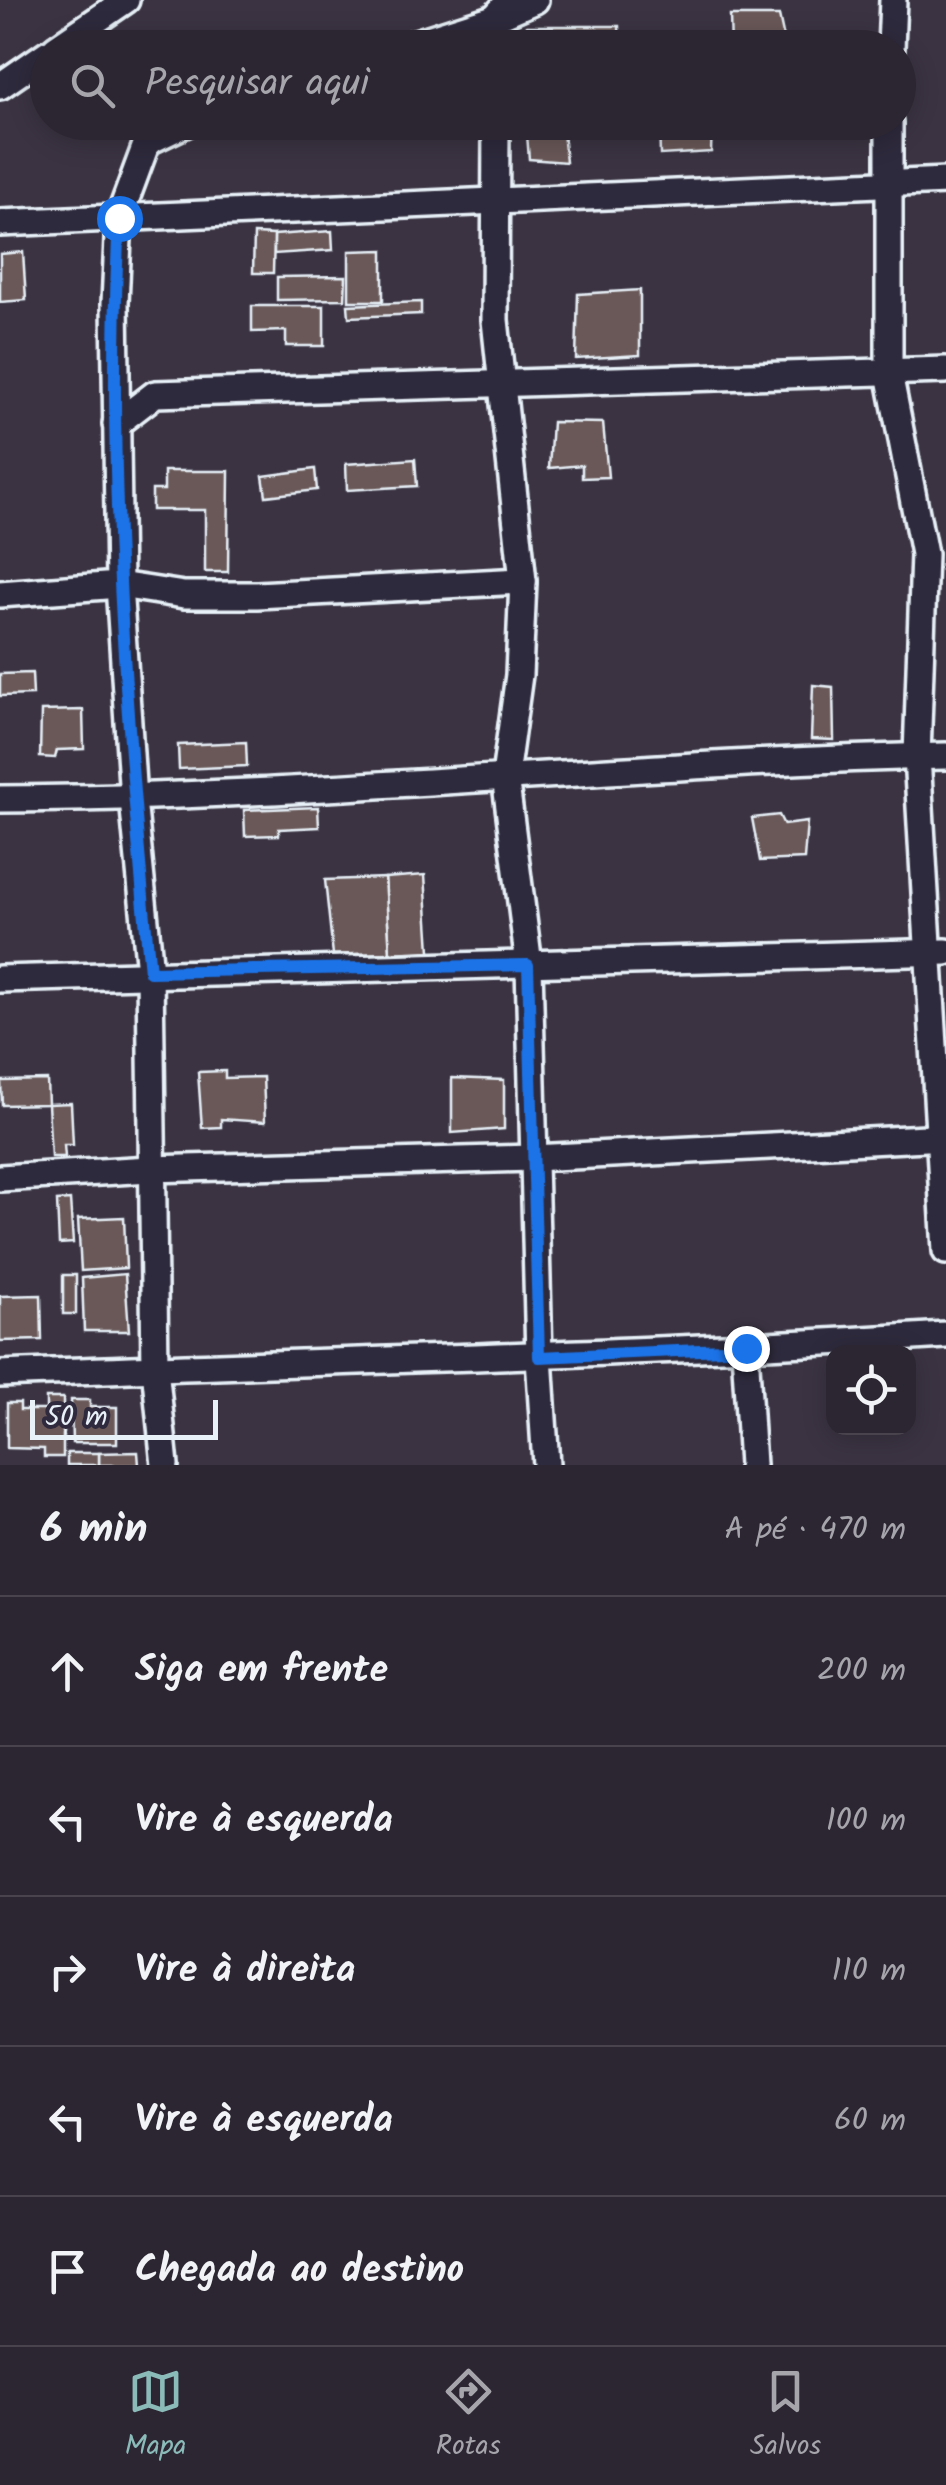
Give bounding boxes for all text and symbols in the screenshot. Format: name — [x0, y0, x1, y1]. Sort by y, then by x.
search box — [30, 30, 916, 140]
text: Pesquisar aqui — [145, 55, 369, 115]
icon: search — [65, 58, 120, 113]
route start — [97, 196, 143, 242]
route end — [724, 1326, 770, 1372]
map controls — [826, 1345, 916, 1435]
button: locate — [826, 1345, 916, 1435]
scale bar — [30, 1395, 218, 1440]
text: 50 m — [45, 1395, 108, 1440]
text: 6 min — [40, 1497, 148, 1564]
text: A pé · 470 m — [724, 1505, 906, 1556]
text: Siga em frente — [135, 1641, 388, 1701]
icon: ahead — [40, 1644, 95, 1699]
text: 200 m — [817, 1646, 906, 1697]
text: Vire à esquerda — [135, 1791, 393, 1851]
icon: left — [40, 1794, 95, 1849]
text: 100 m — [826, 1796, 906, 1847]
text: Vire à direita — [135, 1941, 355, 2001]
icon: right — [40, 1944, 95, 1999]
text: 110 m — [832, 1946, 906, 1997]
text: Vire à esquerda — [135, 2091, 393, 2151]
icon: left — [40, 2094, 95, 2149]
text: 60 m — [834, 2096, 906, 2147]
text: Chegada ao destino — [135, 2241, 464, 2301]
icon: arrive — [40, 2244, 95, 2299]
tab: Mapa — [125, 2364, 186, 2469]
tab: Rotas — [436, 2364, 501, 2469]
tab: Salvos — [750, 2364, 821, 2469]

